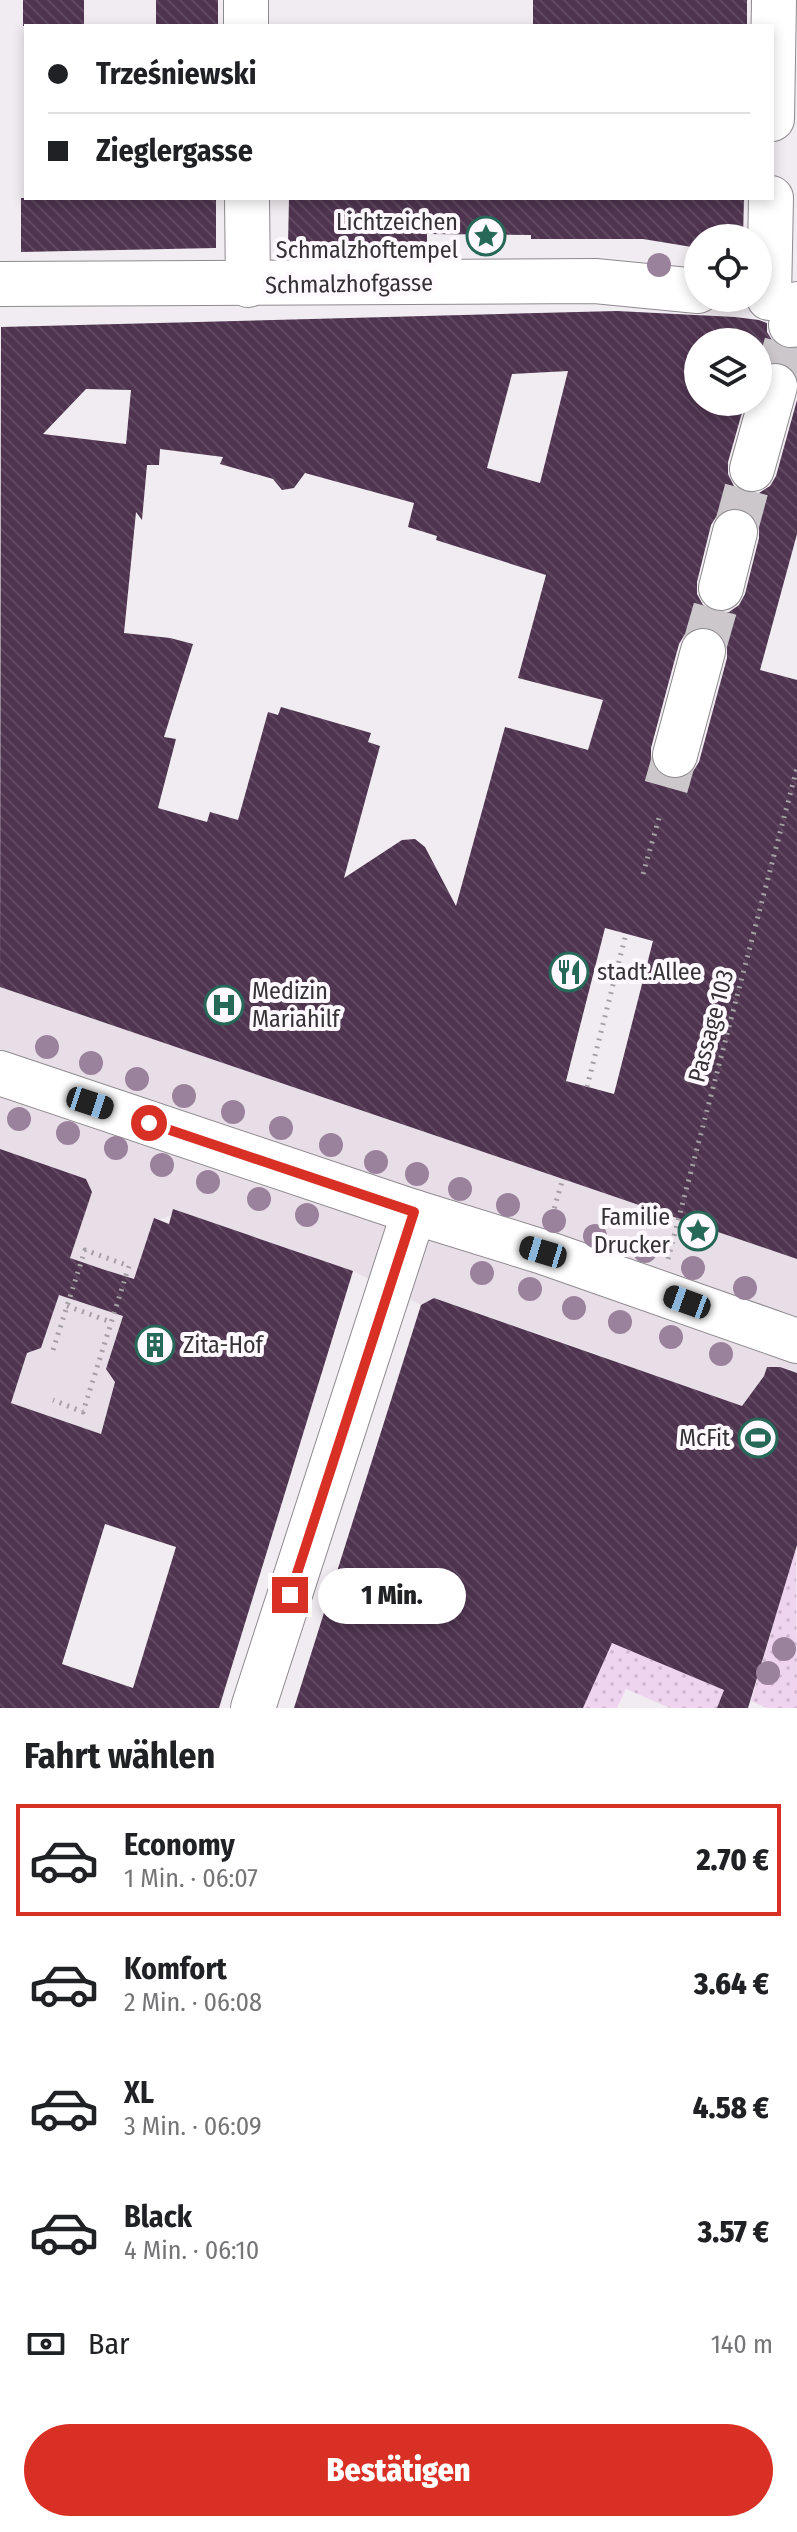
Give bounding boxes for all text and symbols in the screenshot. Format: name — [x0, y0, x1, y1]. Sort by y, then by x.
text: Trześniewski — [96, 56, 257, 92]
text: Zieglergasse — [96, 133, 253, 169]
place label: Lichtzeichen Schmalzhoftempel — [276, 208, 458, 264]
place icon: Lichtzeichen Schmalzhoftempel — [465, 215, 507, 257]
map controls — [684, 224, 772, 416]
button: locate — [684, 224, 772, 312]
street label: Schmalzhofgasse — [265, 269, 433, 299]
button: layers — [684, 328, 772, 416]
restaurant icon: stadt.Allee — [548, 951, 590, 993]
place label: stadt.Allee — [597, 958, 702, 986]
street label: Passage 103 — [683, 967, 739, 1085]
place label: Medizin Mariahilf — [252, 977, 341, 1033]
hospital icon: Medizin Mariahilf — [203, 984, 245, 1026]
car — [63, 1084, 117, 1122]
route start — [131, 1105, 167, 1141]
place label: Familie Drucker — [594, 1203, 671, 1259]
place icon: Familie Drucker — [677, 1210, 719, 1252]
car — [517, 1234, 569, 1270]
car — [660, 1283, 714, 1321]
building icon: Zita-Hof — [134, 1324, 176, 1366]
place label: Zita-Hof — [183, 1331, 265, 1359]
sports icon: McFit — [737, 1417, 779, 1459]
place label: McFit — [679, 1424, 730, 1452]
callout: 1 Min. — [318, 1567, 466, 1623]
route end — [272, 1577, 308, 1613]
text: 1 Min. — [361, 1580, 423, 1611]
text: Fahrt wählen — [24, 1734, 215, 1778]
icon: car — [28, 1824, 100, 1896]
text: Economy — [124, 1827, 235, 1863]
text: 2.70 € — [696, 1842, 769, 1878]
text: 1 Min. · 06:07 — [124, 1863, 258, 1894]
icon: car — [28, 1948, 100, 2020]
text: Komfort — [124, 1951, 227, 1987]
text: 3.64 € — [694, 1966, 769, 2002]
text: 2 Min. · 06:08 — [124, 1987, 262, 2018]
icon: car — [28, 2072, 100, 2144]
text: XL — [124, 2075, 154, 2111]
text: 4.58 € — [693, 2090, 769, 2126]
text: 3 Min. · 06:09 — [124, 2111, 262, 2142]
icon: car — [28, 2196, 100, 2268]
text: Black — [124, 2199, 192, 2235]
text: 3.57 € — [698, 2214, 769, 2250]
text: 4 Min. · 06:10 — [124, 2235, 259, 2266]
icon: cash — [24, 2322, 68, 2366]
text: Bar — [88, 2326, 130, 2362]
text: 140 m — [711, 2329, 773, 2360]
button: Bestätigen — [24, 2424, 773, 2516]

